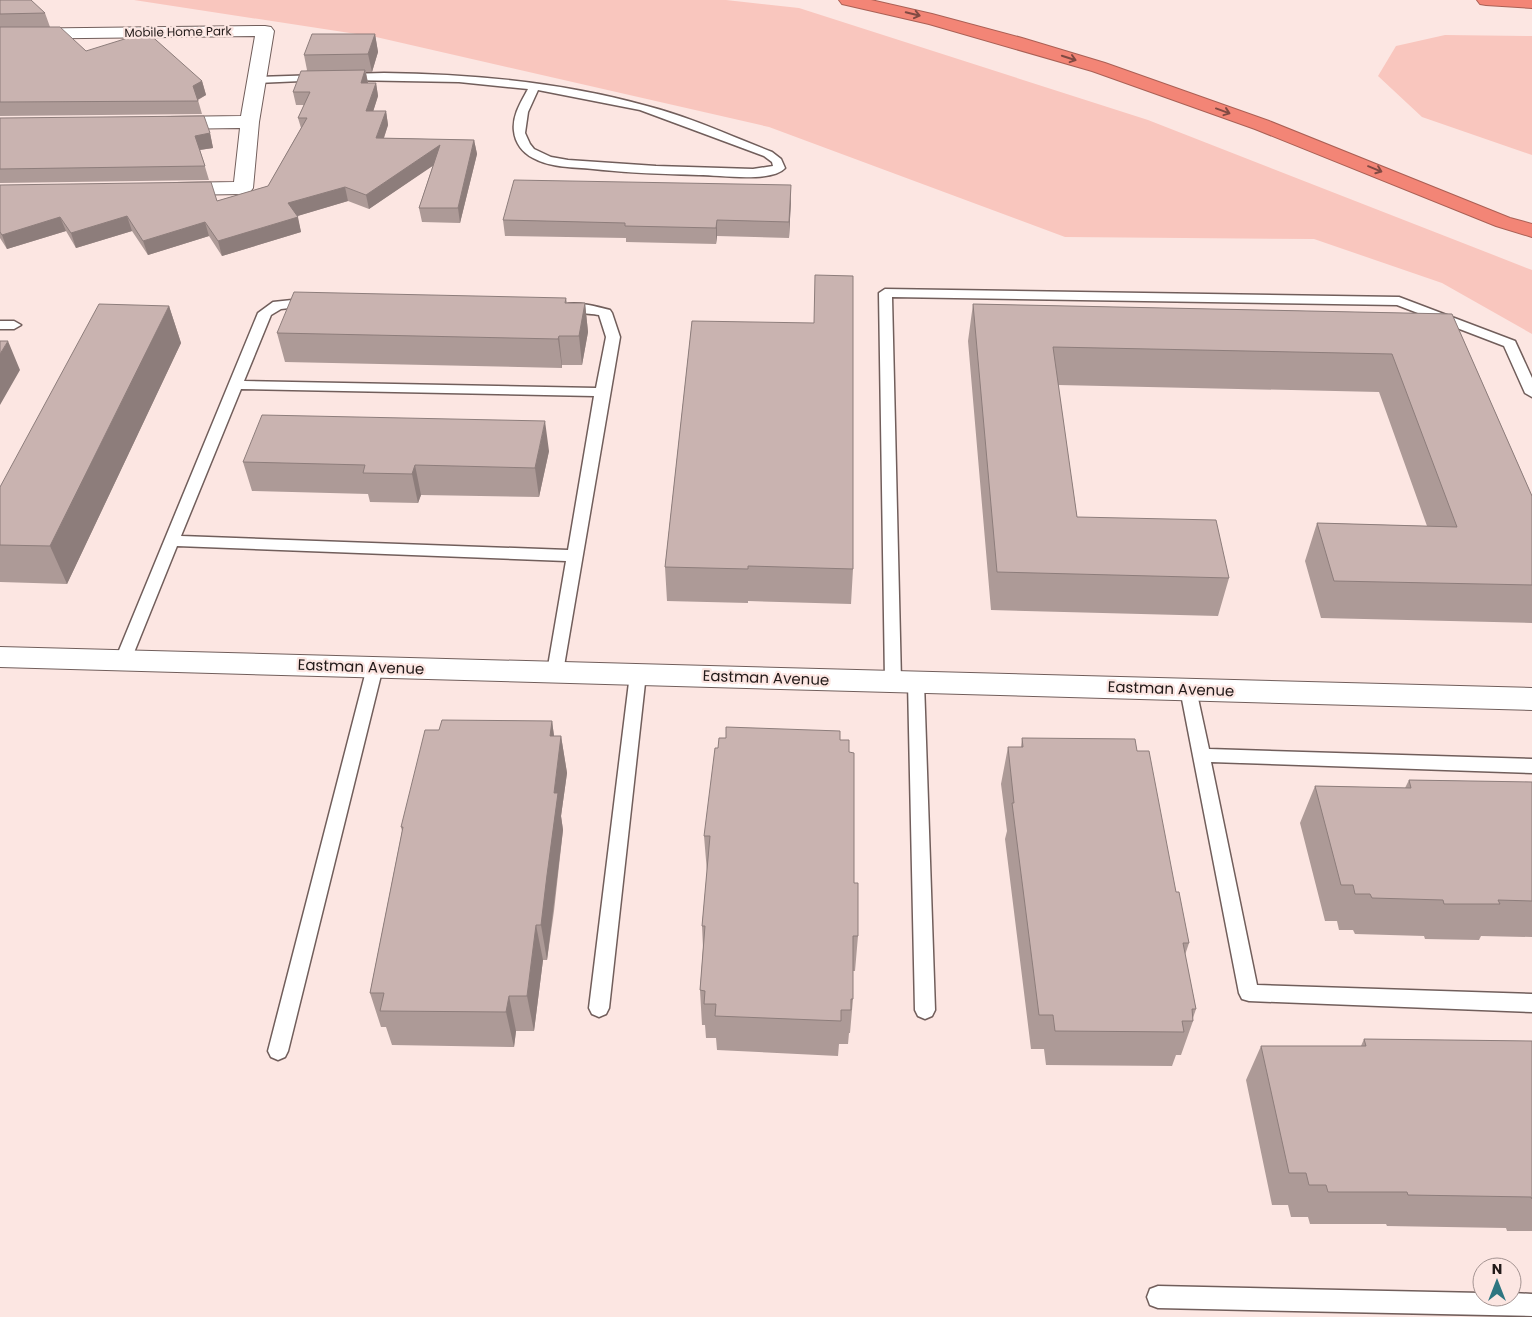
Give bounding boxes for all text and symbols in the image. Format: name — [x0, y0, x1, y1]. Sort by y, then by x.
one-way arrow — [905, 10, 921, 19]
street label: Mobile Home Park — [124, 22, 233, 41]
one-way arrow — [1061, 54, 1077, 63]
one-way arrow — [1215, 107, 1230, 116]
one-way arrow — [1367, 165, 1382, 174]
street label: Eastman Avenue — [297, 654, 425, 679]
street label: Eastman Avenue — [702, 665, 830, 690]
street label: Eastman Avenue — [1107, 676, 1235, 701]
north arrow — [1472, 1257, 1522, 1307]
text: N — [1492, 1259, 1502, 1279]

